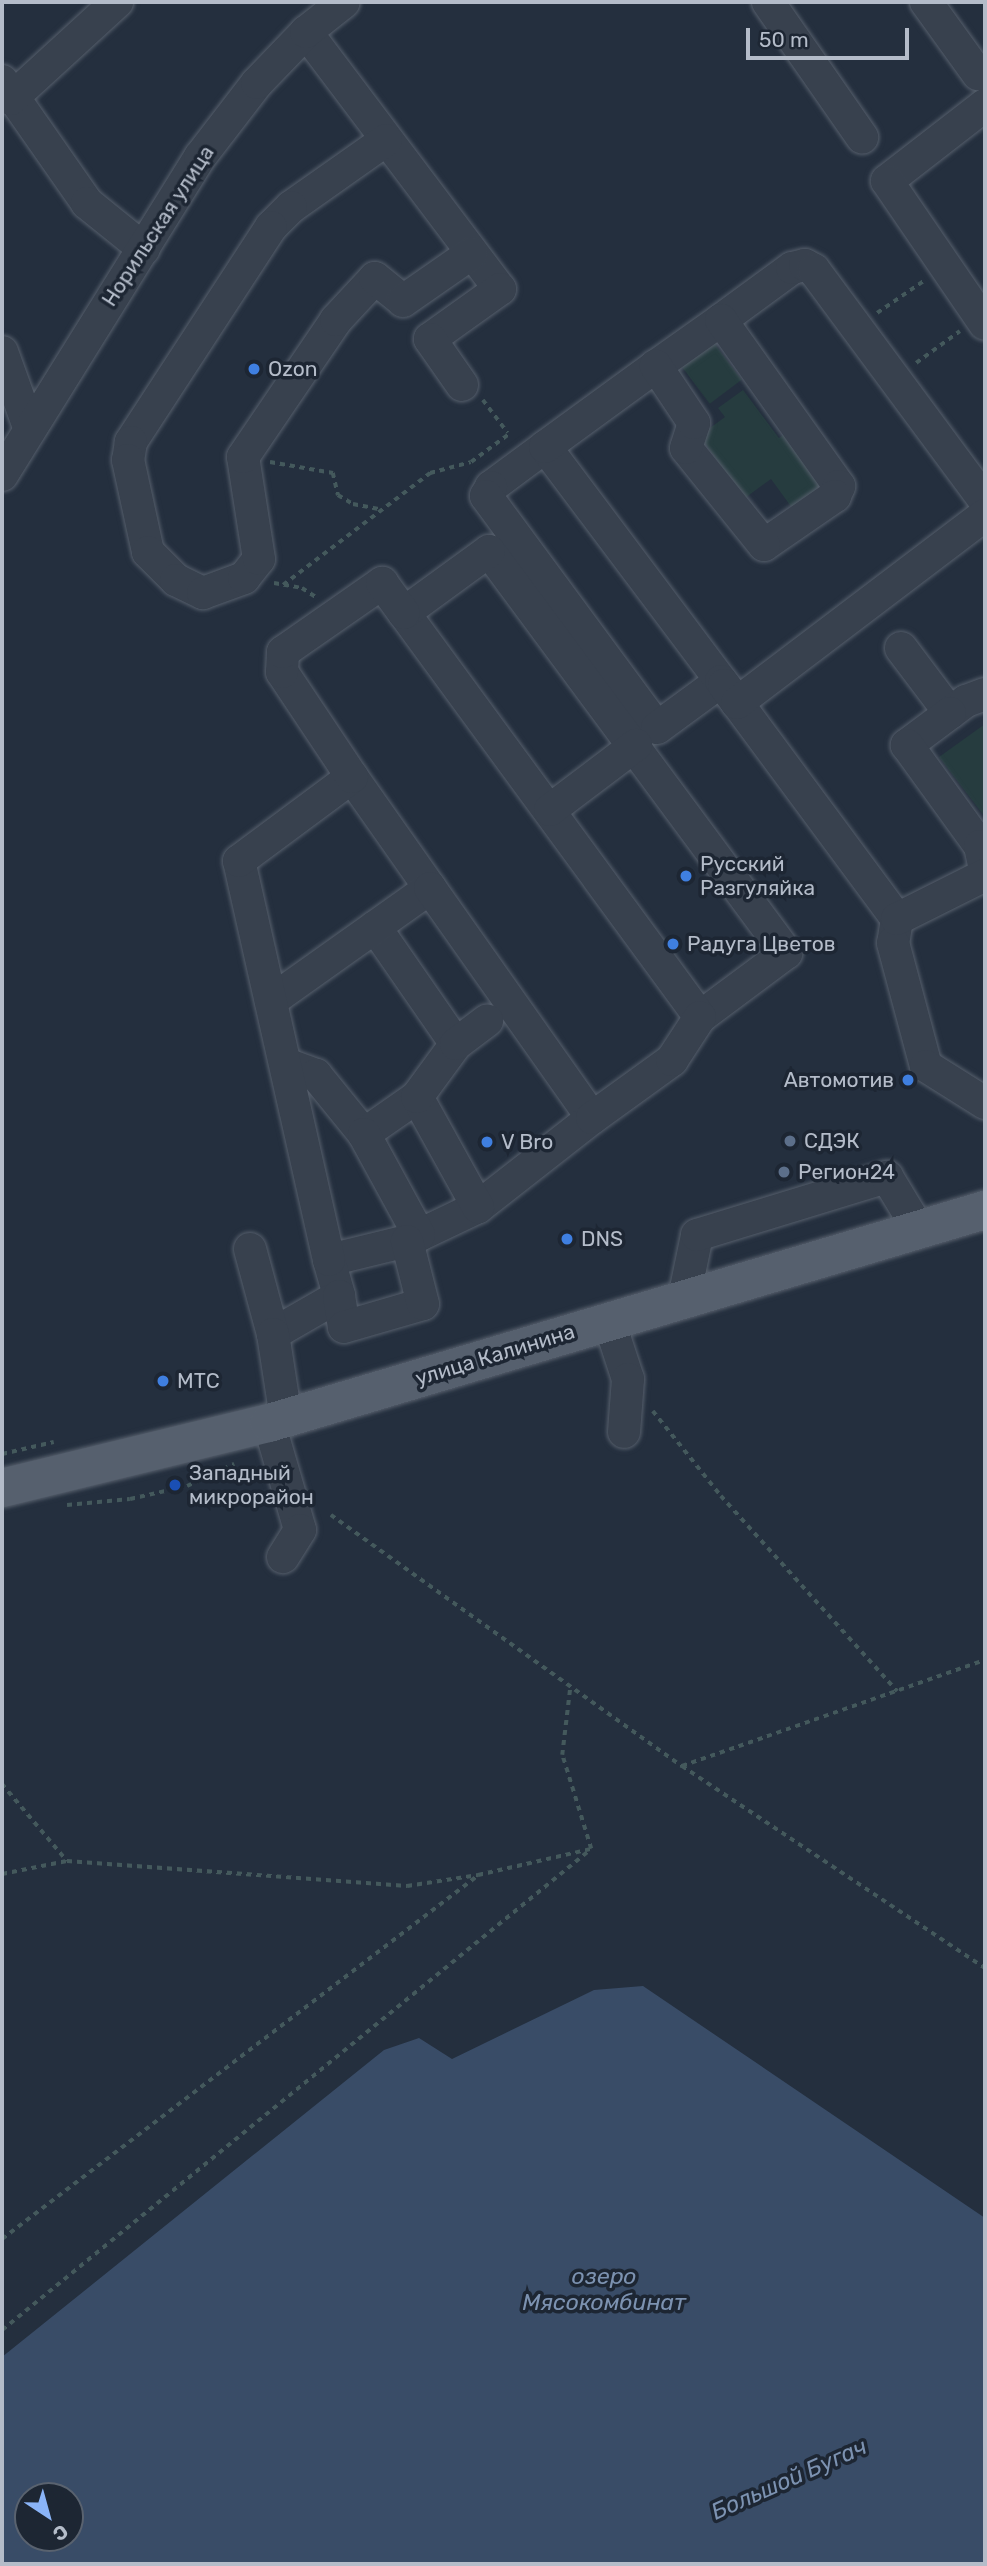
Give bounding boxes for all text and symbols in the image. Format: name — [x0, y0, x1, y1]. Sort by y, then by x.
scale bar — [749, 14, 912, 58]
text: 50 m — [759, 27, 809, 52]
street label: Норильская улица — [97, 141, 219, 311]
place label: Ozon — [268, 356, 318, 382]
marker: Ozon — [246, 361, 262, 377]
place label: Русский Разгуляйка — [700, 851, 815, 901]
marker: Русский Разгуляйка — [678, 868, 694, 884]
place label: Радуга Цветов — [687, 931, 835, 957]
marker: Радуга Цветов — [665, 936, 681, 952]
place label: Автомотив — [784, 1067, 894, 1093]
marker: Автомотив — [900, 1072, 916, 1088]
place label: СДЭК — [804, 1128, 860, 1154]
place label: V Bro — [501, 1129, 554, 1155]
marker: СДЭК — [782, 1133, 798, 1149]
marker: V Bro — [479, 1134, 495, 1150]
place label: Регион24 — [798, 1159, 895, 1185]
marker: Регион24 — [776, 1164, 792, 1180]
place label: DNS — [581, 1226, 623, 1252]
marker: DNS — [559, 1231, 575, 1247]
street label: улица Калинина — [412, 1319, 578, 1391]
place label: МТС — [177, 1368, 220, 1394]
marker: МТС — [155, 1373, 171, 1389]
place label: Западный микрорайон — [189, 1460, 314, 1510]
marker: Западный микрорайон — [167, 1477, 183, 1493]
water label: озеро Мясокомбинат — [522, 2262, 686, 2316]
water label: Большой Бугач — [707, 2432, 871, 2526]
north arrow — [14, 2482, 84, 2552]
text: С — [48, 2520, 73, 2546]

